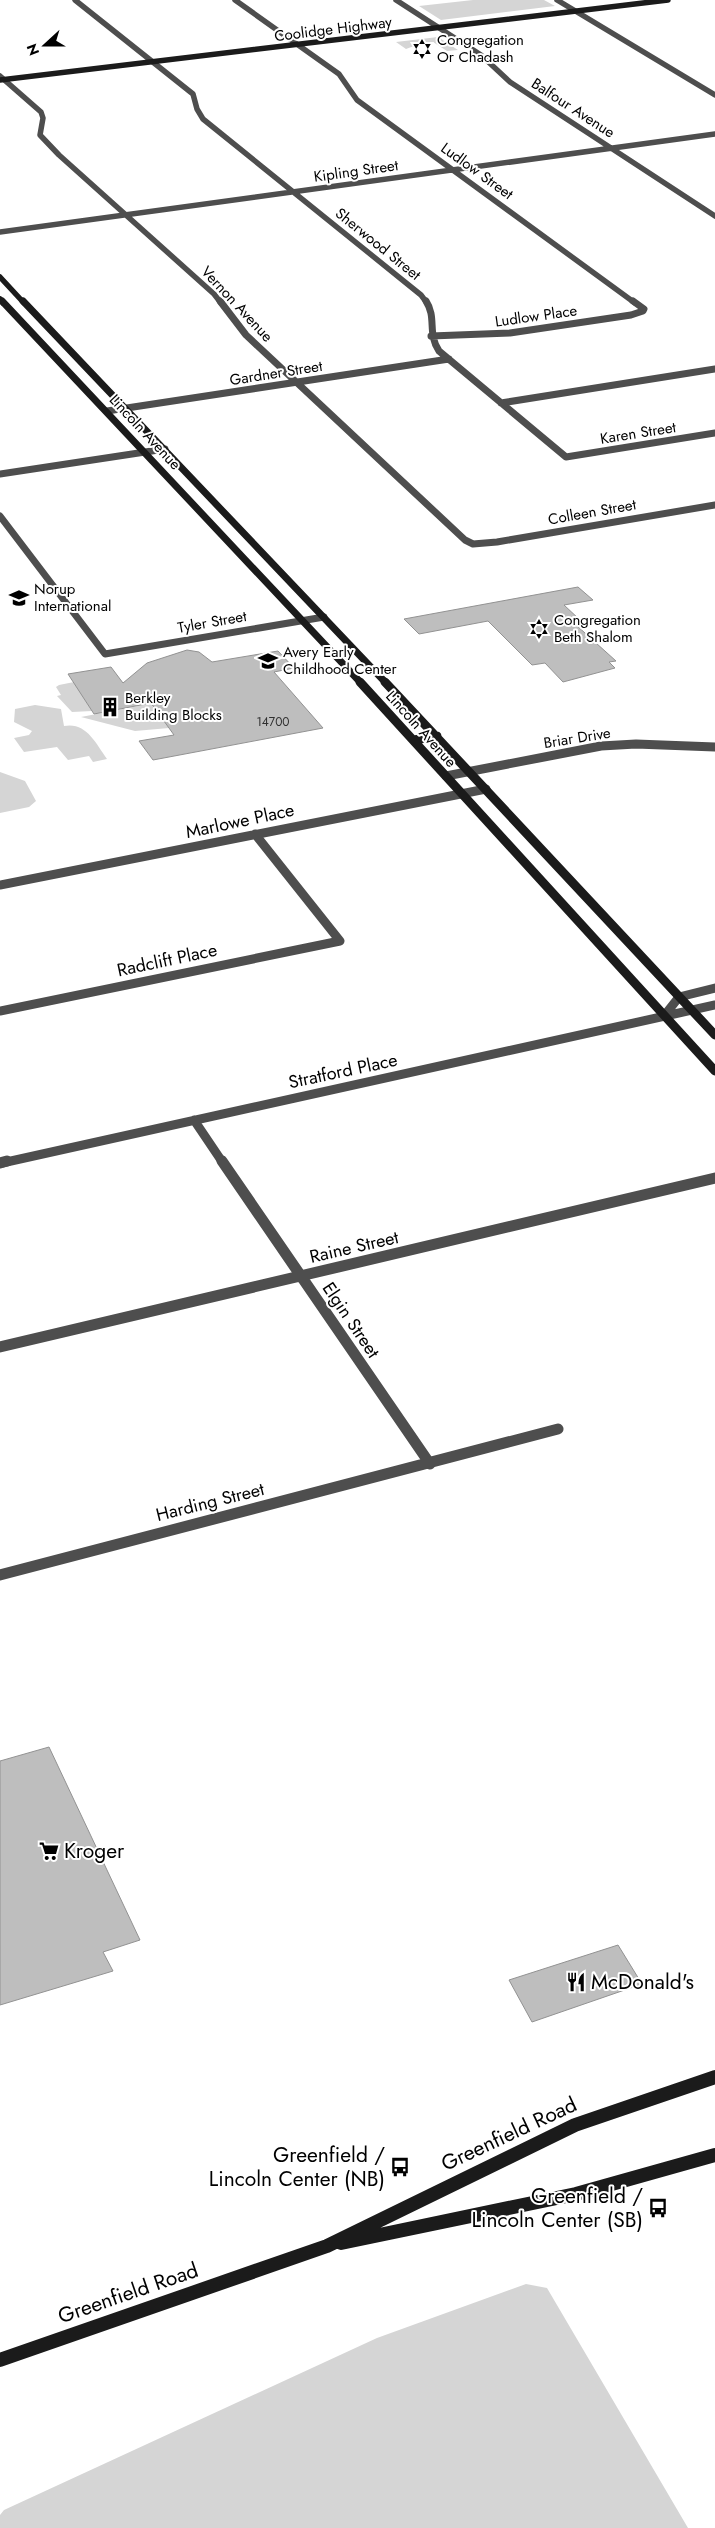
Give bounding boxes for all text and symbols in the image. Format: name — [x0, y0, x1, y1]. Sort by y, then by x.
street label: Coolidge Highway — [273, 11, 393, 47]
north arrow — [20, 20, 70, 70]
place label: Congregation Or Chadash — [437, 29, 524, 68]
synagogue icon: Congregation Or Chadash — [411, 38, 433, 60]
text: N — [22, 41, 44, 58]
street label: Balfour Avenue — [527, 73, 619, 143]
street label: Ludlow Street — [436, 137, 518, 205]
street label: Kipling Street — [312, 154, 400, 188]
street label: Sherwood Street — [330, 203, 426, 286]
street label: Vernon Avenue — [196, 261, 278, 347]
street label: Ludlow Place — [493, 299, 579, 333]
street label: Gardner Street — [228, 355, 324, 391]
street label: Lincoln Avenue — [104, 389, 186, 475]
street label: Karen Street — [598, 416, 678, 450]
street label: Colleen Street — [546, 493, 638, 531]
place label: Norup International — [34, 578, 111, 617]
school or university icon: Norup International — [8, 587, 30, 609]
street label: Tyler Street — [176, 605, 249, 639]
place label: Congregation Beth Shalom — [554, 609, 641, 648]
synagogue icon: Congregation Beth Shalom — [528, 618, 550, 640]
place label: Avery Early Childhood Center — [283, 641, 398, 680]
school or university icon: Avery Early Childhood Center — [257, 650, 279, 672]
street label: Lincoln Avenue — [381, 686, 462, 772]
place label: Berkley Building Blocks — [125, 687, 222, 726]
building icon: Berkley Building Blocks — [99, 696, 121, 718]
house number: 14700 — [256, 713, 290, 731]
street label: Briar Drive — [542, 722, 612, 754]
street label: Marlowe Place — [183, 797, 297, 845]
street label: Radclift Place — [114, 937, 220, 983]
street label: Stratford Place — [286, 1047, 400, 1095]
street label: Raine Street — [307, 1224, 402, 1270]
street label: Elgin Street — [316, 1277, 386, 1364]
street label: Harding Street — [153, 1476, 268, 1528]
place label: Kroger — [64, 1836, 125, 1866]
supermarket icon: Kroger — [38, 1840, 60, 1862]
place label: McDonald's — [591, 1967, 694, 1997]
restaurant icon: McDonald's — [565, 1971, 587, 1993]
street label: Greenfield Road — [436, 2089, 582, 2179]
place label: Greenfield / Lincoln Center (NB) — [209, 2140, 385, 2194]
bus stop icon: Greenfield / Lincoln Center (NB) — [389, 2156, 411, 2178]
place label: Greenfield / Lincoln Center (SB) — [472, 2181, 643, 2235]
bus stop icon: Greenfield / Lincoln Center (SB) — [647, 2197, 669, 2219]
street label: Greenfield Road — [54, 2255, 202, 2331]

